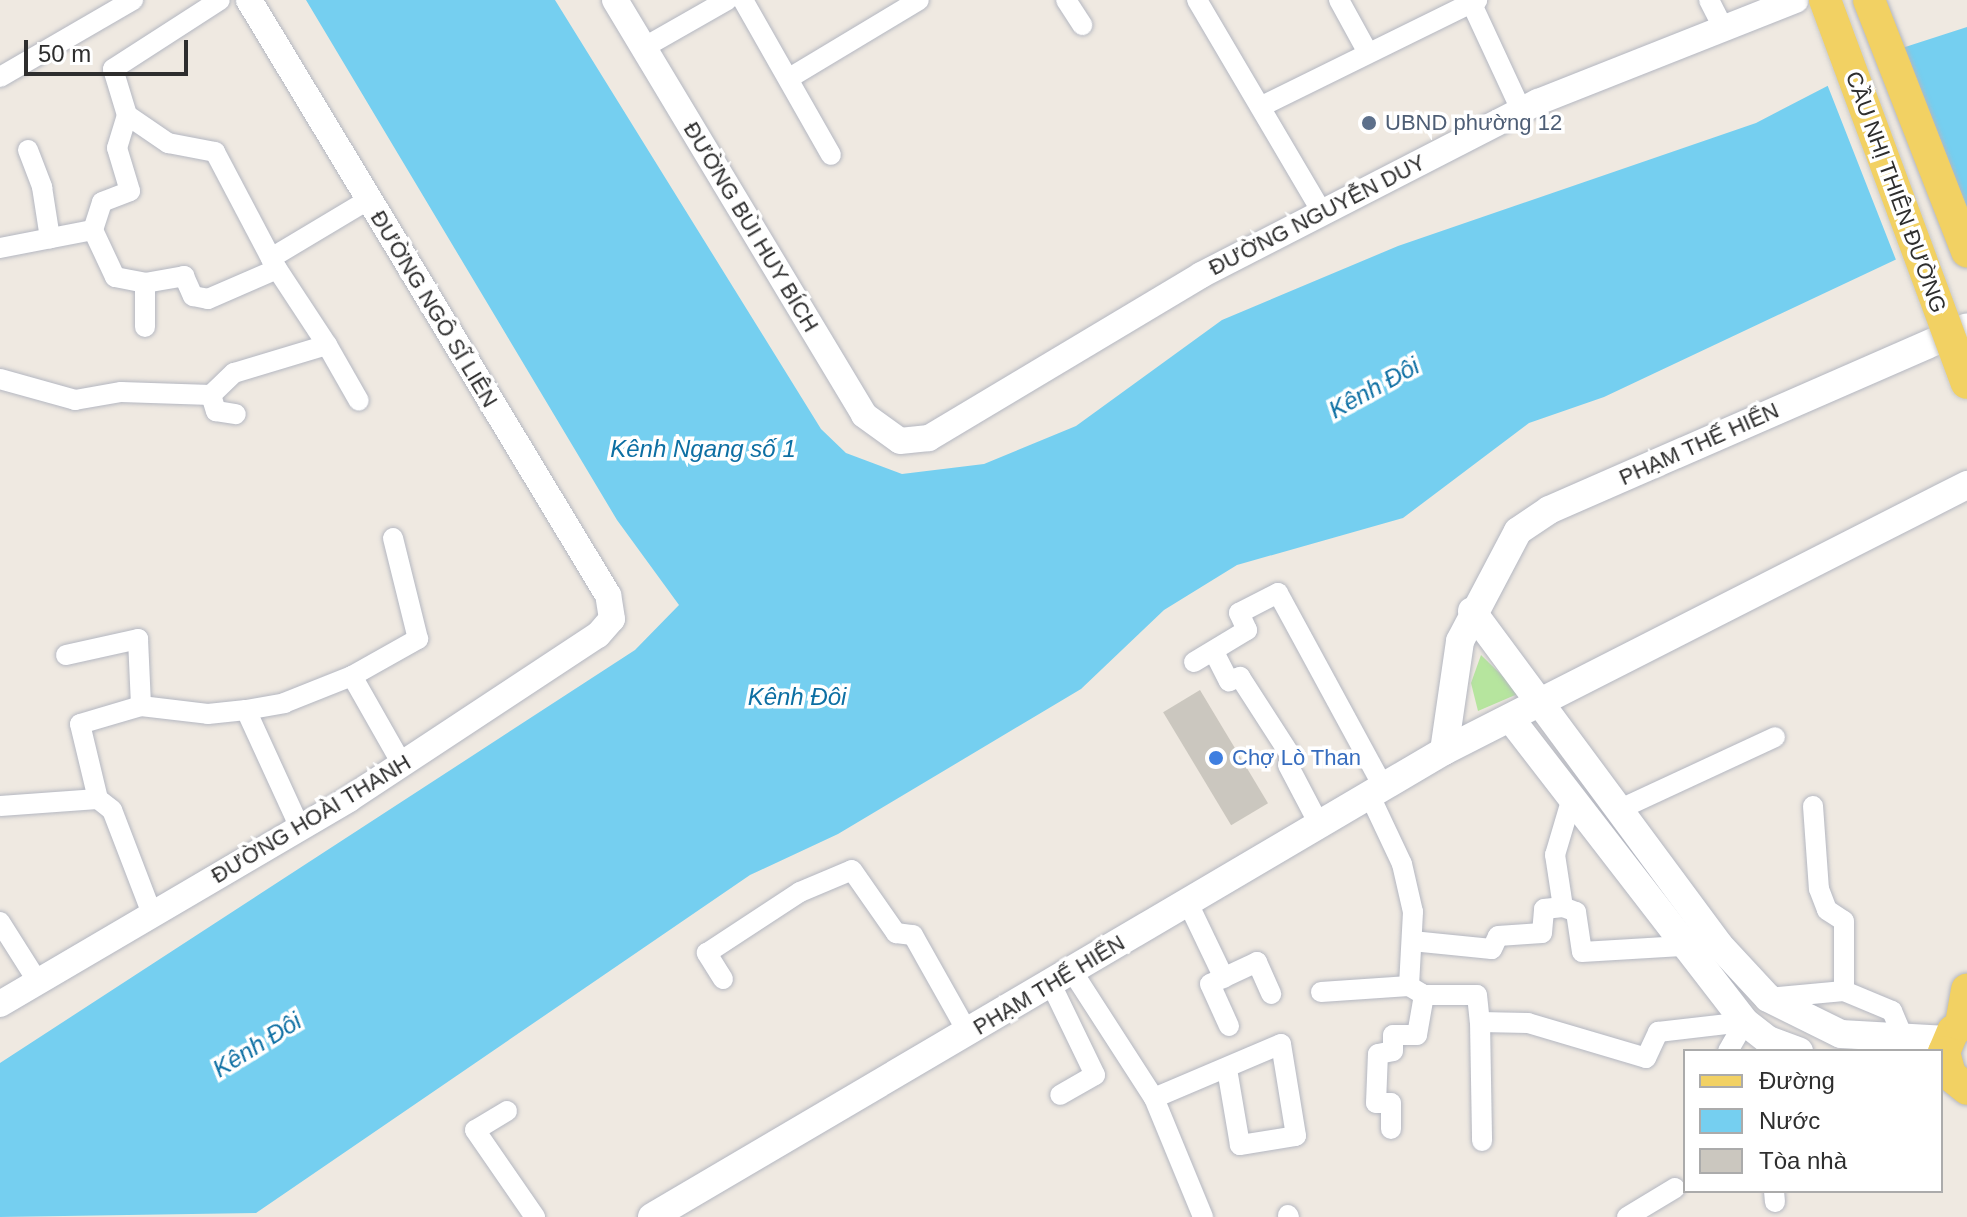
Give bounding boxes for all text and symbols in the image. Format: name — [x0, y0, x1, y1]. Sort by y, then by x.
scale bar — [28, 24, 192, 74]
text: 50 m — [38, 40, 91, 67]
street label: CẦU NHỊ THIÊN ĐƯỜNG — [1840, 68, 1952, 316]
place label: UBND phường 12 — [1385, 110, 1562, 136]
marker: UBND phường 12 — [1360, 114, 1378, 132]
street label: ĐƯỜNG BÙI HUY BÍCH — [678, 117, 824, 337]
street label: ĐƯỜNG NGUYỄN DUY — [1204, 149, 1430, 281]
street label: ĐƯỜNG NGÔ SĨ LIÊN — [365, 206, 503, 412]
water label: Kênh Đôi — [1324, 351, 1424, 425]
street label: PHẠM THẾ HIỂN — [1615, 397, 1783, 491]
water label: Kênh Ngang số 1 — [610, 435, 796, 463]
water label: Kênh Đôi — [748, 683, 846, 711]
place label: Chợ Lò Than — [1232, 745, 1361, 771]
street label: ĐƯỜNG HOÀI THANH — [206, 749, 416, 889]
marker: Chợ Lò Than — [1207, 749, 1225, 767]
street label: PHẠM THẾ HIỂN — [968, 929, 1130, 1041]
water label: Kênh Đôi — [208, 1007, 306, 1083]
legend — [1683, 1049, 1943, 1193]
text: Đường — [1759, 1067, 1835, 1094]
text: Nước — [1759, 1107, 1820, 1134]
text: Tòa nhà — [1759, 1147, 1847, 1174]

